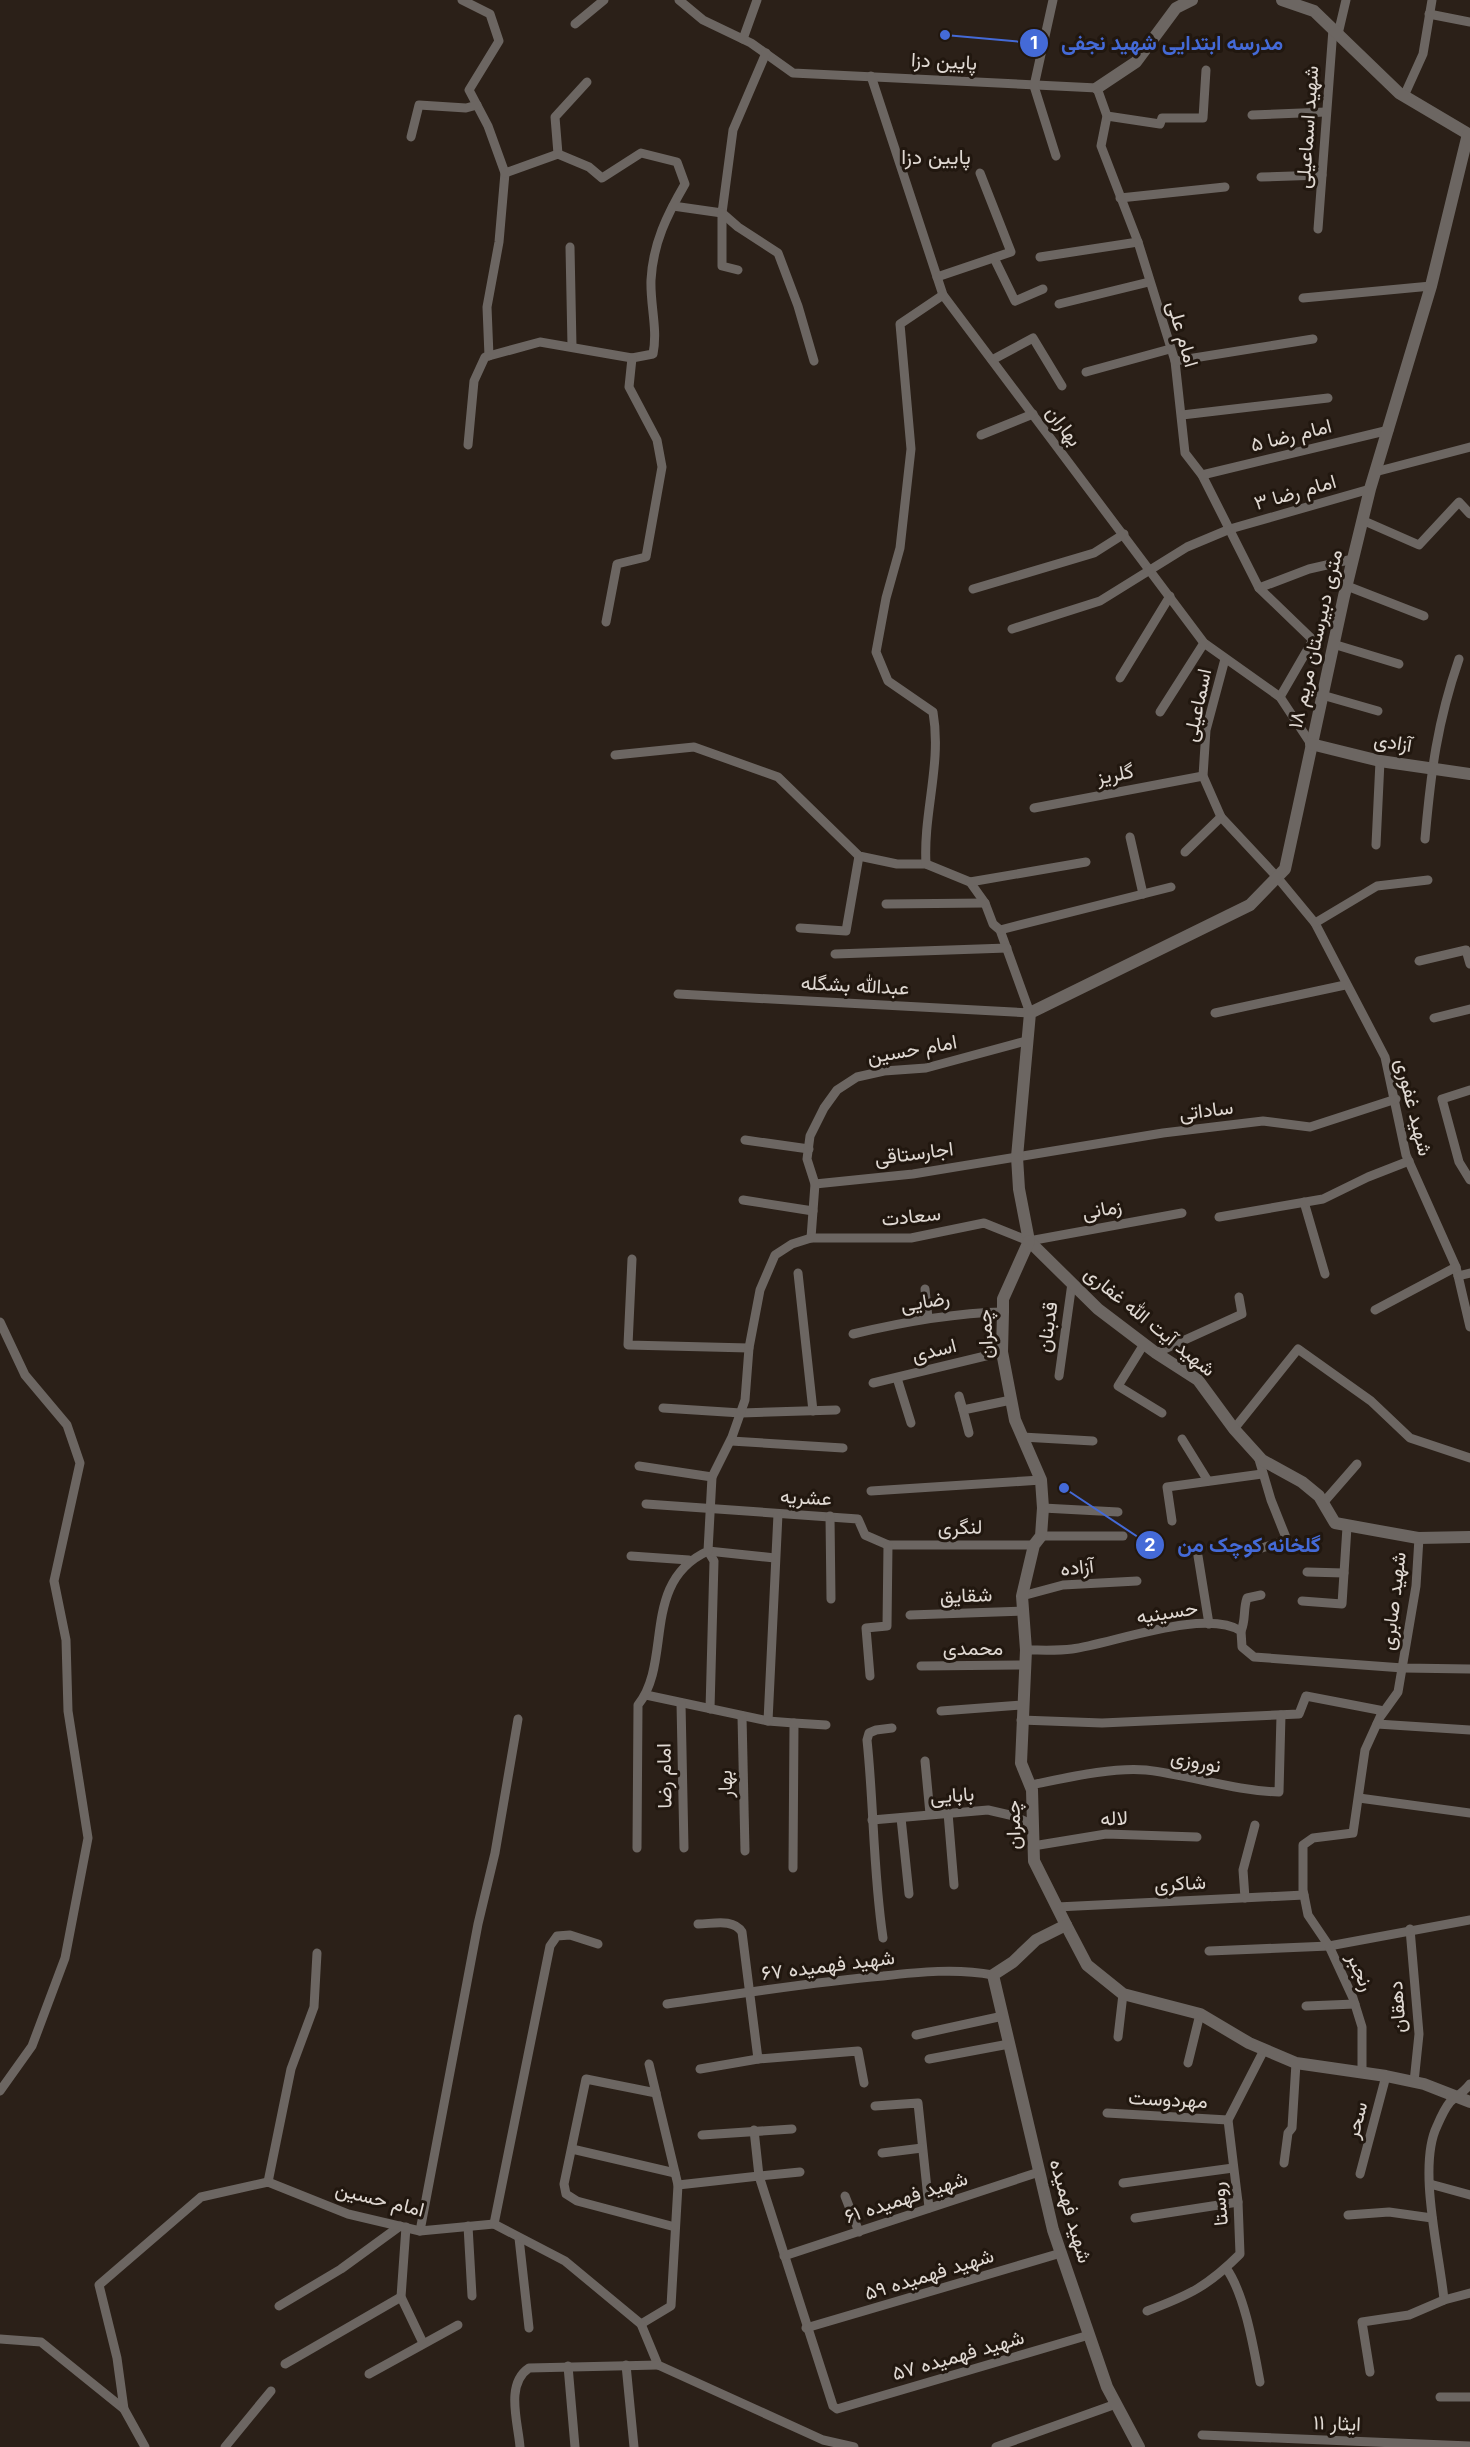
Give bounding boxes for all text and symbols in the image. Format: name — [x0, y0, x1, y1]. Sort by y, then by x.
callout: مدرسه ابتدایی شهید نجفی — [1019, 23, 1296, 62]
text: مدرسه ابتدایی شهید نجفی — [1061, 30, 1283, 56]
text: 1 — [1030, 32, 1038, 53]
street label: پایین دزا — [910, 47, 978, 77]
street label: شهید اسماعیلی — [1291, 65, 1324, 189]
district label: پایین دزا — [901, 144, 971, 171]
street label: امام علی — [1161, 298, 1204, 370]
street label: بهاران — [1040, 401, 1087, 452]
street label: امام رضا ۵ — [1248, 413, 1334, 458]
street label: امام رضا ۳ — [1251, 469, 1339, 516]
street label: ۱۸ متری دبیرستان مریم — [1283, 547, 1348, 731]
street label: اسماعیلی — [1178, 666, 1216, 744]
street label: آزادی — [1372, 727, 1415, 758]
street label: گلریز — [1093, 759, 1136, 791]
street label: عبدالله بشگله — [800, 970, 910, 1000]
street label: امام حسین — [865, 1029, 959, 1070]
street label: شهید غفوری — [1389, 1056, 1438, 1158]
street label: ساداتی — [1178, 1095, 1234, 1125]
street label: اجارستاقی — [873, 1136, 955, 1171]
street label: زمانی — [1080, 1194, 1124, 1225]
street label: سعادت — [880, 1201, 942, 1231]
street label: شهید آیت الله غفاری — [1079, 1261, 1220, 1382]
street label: رضایی — [899, 1285, 951, 1318]
street label: قدبنان — [1032, 1300, 1062, 1354]
street label: چمران — [972, 1309, 1000, 1359]
street label: اسدی — [909, 1333, 959, 1367]
street label: عشریه — [780, 1484, 832, 1511]
street label: لنگری — [938, 1515, 983, 1540]
callout: گلخانه کوچک من — [1135, 1526, 1333, 1565]
text: گلخانه کوچک من — [1177, 1532, 1321, 1559]
text: 2 — [1144, 1534, 1156, 1555]
street label: شهید صابری — [1375, 1550, 1412, 1652]
street label: آزاده — [1059, 1553, 1096, 1582]
street label: شقایق — [939, 1582, 993, 1608]
street label: حسینیه — [1135, 1595, 1199, 1629]
street label: محمدی — [943, 1636, 1003, 1660]
street label: امام رضا — [651, 1743, 678, 1809]
street label: نوروزی — [1168, 1744, 1223, 1779]
street label: بهار — [713, 1770, 738, 1799]
street label: بابایی — [929, 1781, 975, 1809]
street label: چمران — [1001, 1800, 1027, 1850]
street label: لاله — [1100, 1806, 1128, 1830]
street label: شاکری — [1154, 1870, 1207, 1897]
street label: شهید فهمیده ۶۷ — [760, 1945, 896, 1986]
street label: رنجبر — [1341, 1948, 1380, 1995]
street label: دهقان — [1383, 1980, 1411, 2034]
street label: مهردوست — [1128, 2085, 1208, 2114]
street label: سحر — [1339, 2099, 1373, 2142]
street label: شهید فهمیده — [1044, 2156, 1097, 2266]
street label: شهید فهمیده ۶۱ — [841, 2166, 971, 2229]
street label: امام حسین — [333, 2176, 427, 2223]
street label: روستا — [1205, 2181, 1234, 2227]
street label: شهید فهمیده ۵۹ — [861, 2243, 997, 2306]
street label: شهید فهمیده ۵۷ — [889, 2325, 1027, 2386]
street label: ایثار ۱۱ — [1313, 2410, 1361, 2437]

